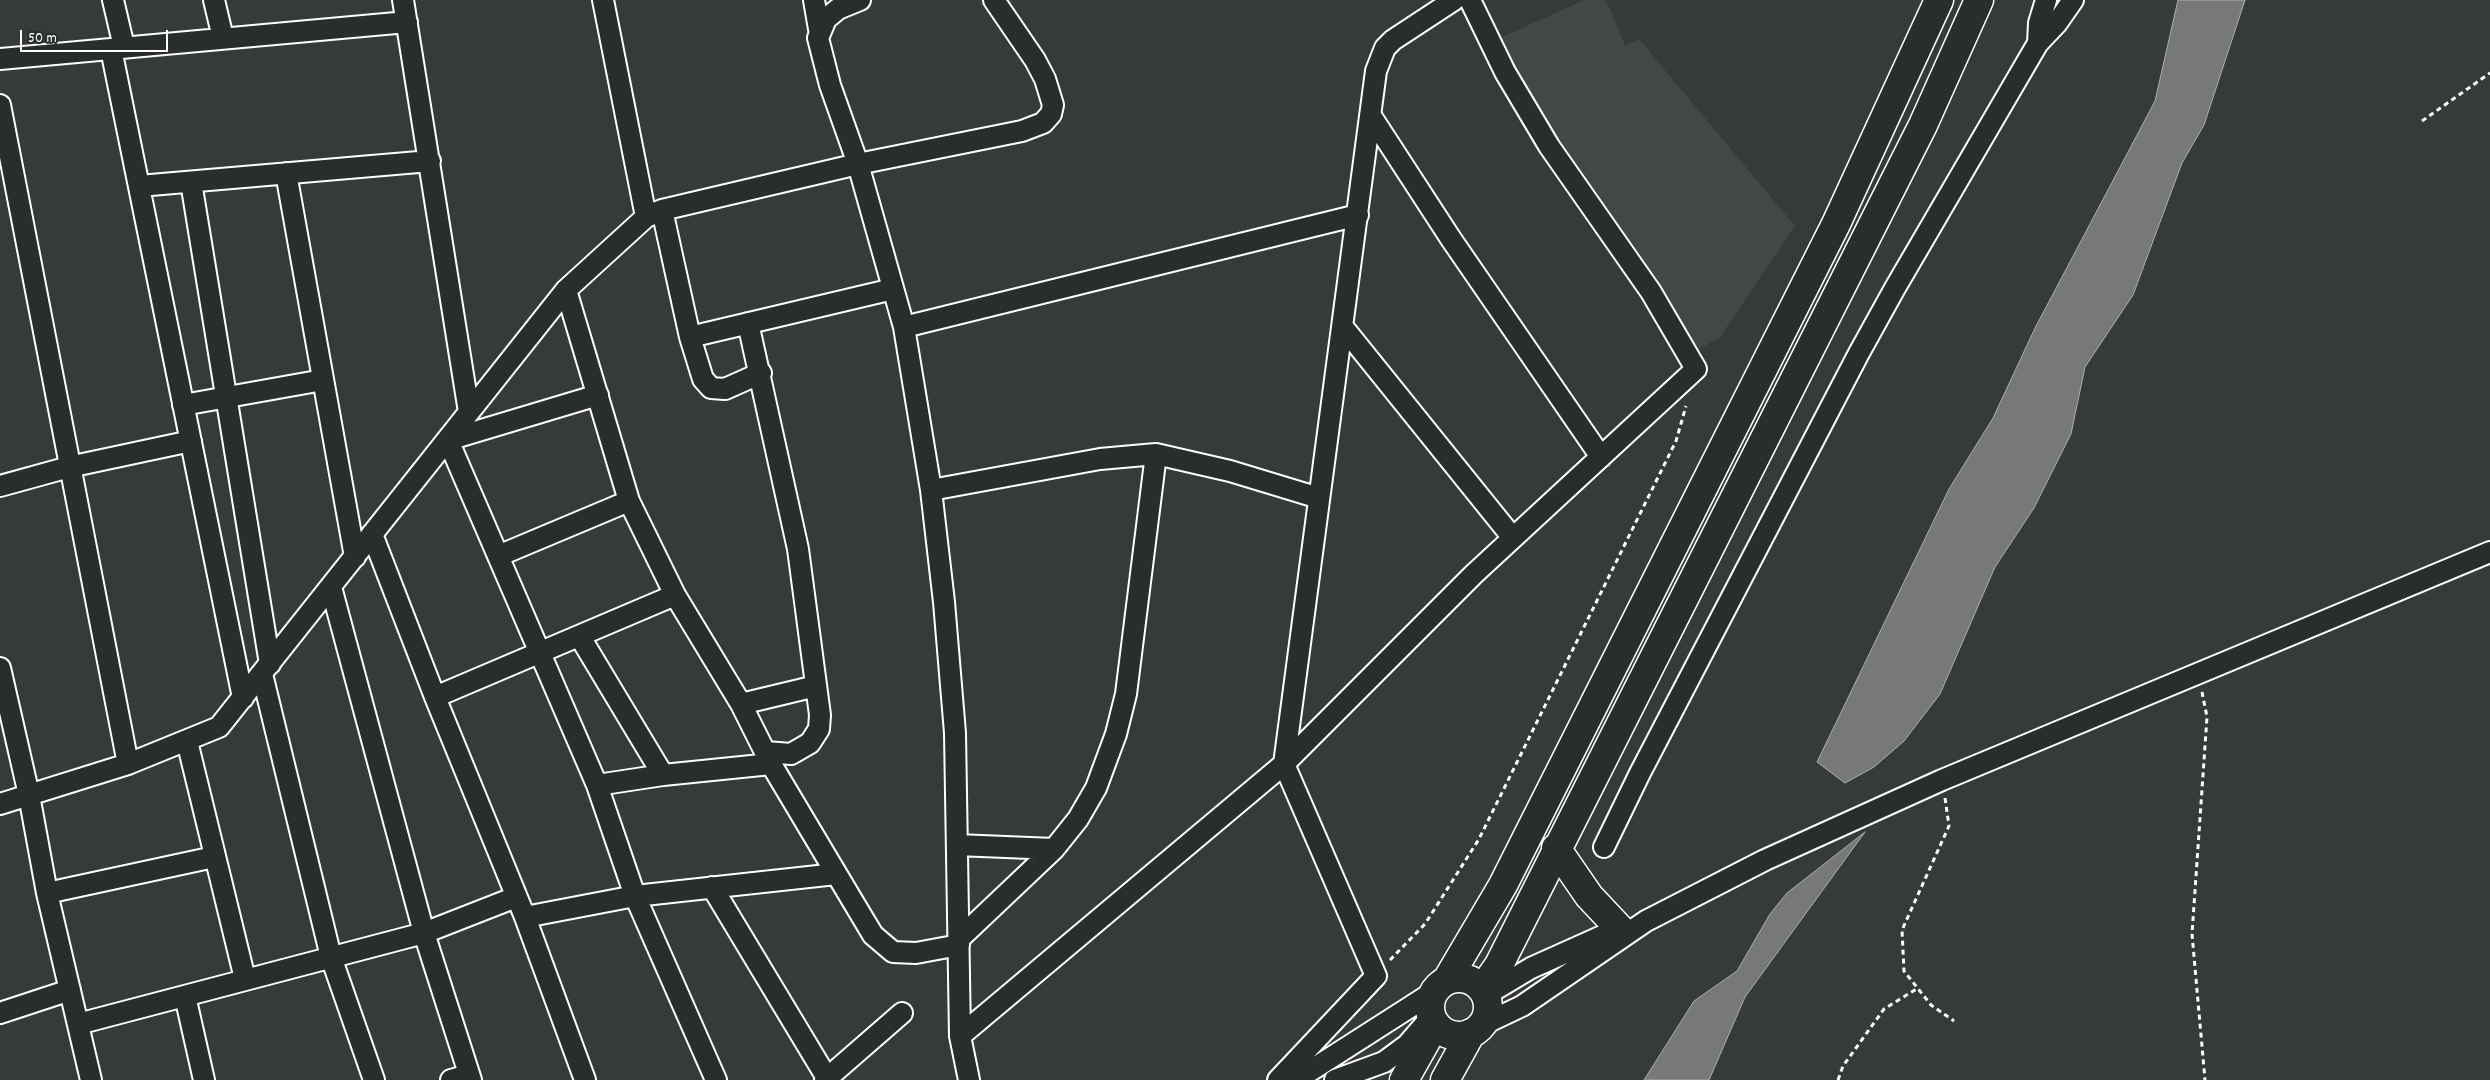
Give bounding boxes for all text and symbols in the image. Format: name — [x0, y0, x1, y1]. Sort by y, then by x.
scale bar — [22, 20, 170, 52]
text: 50 m — [28, 28, 57, 50]

